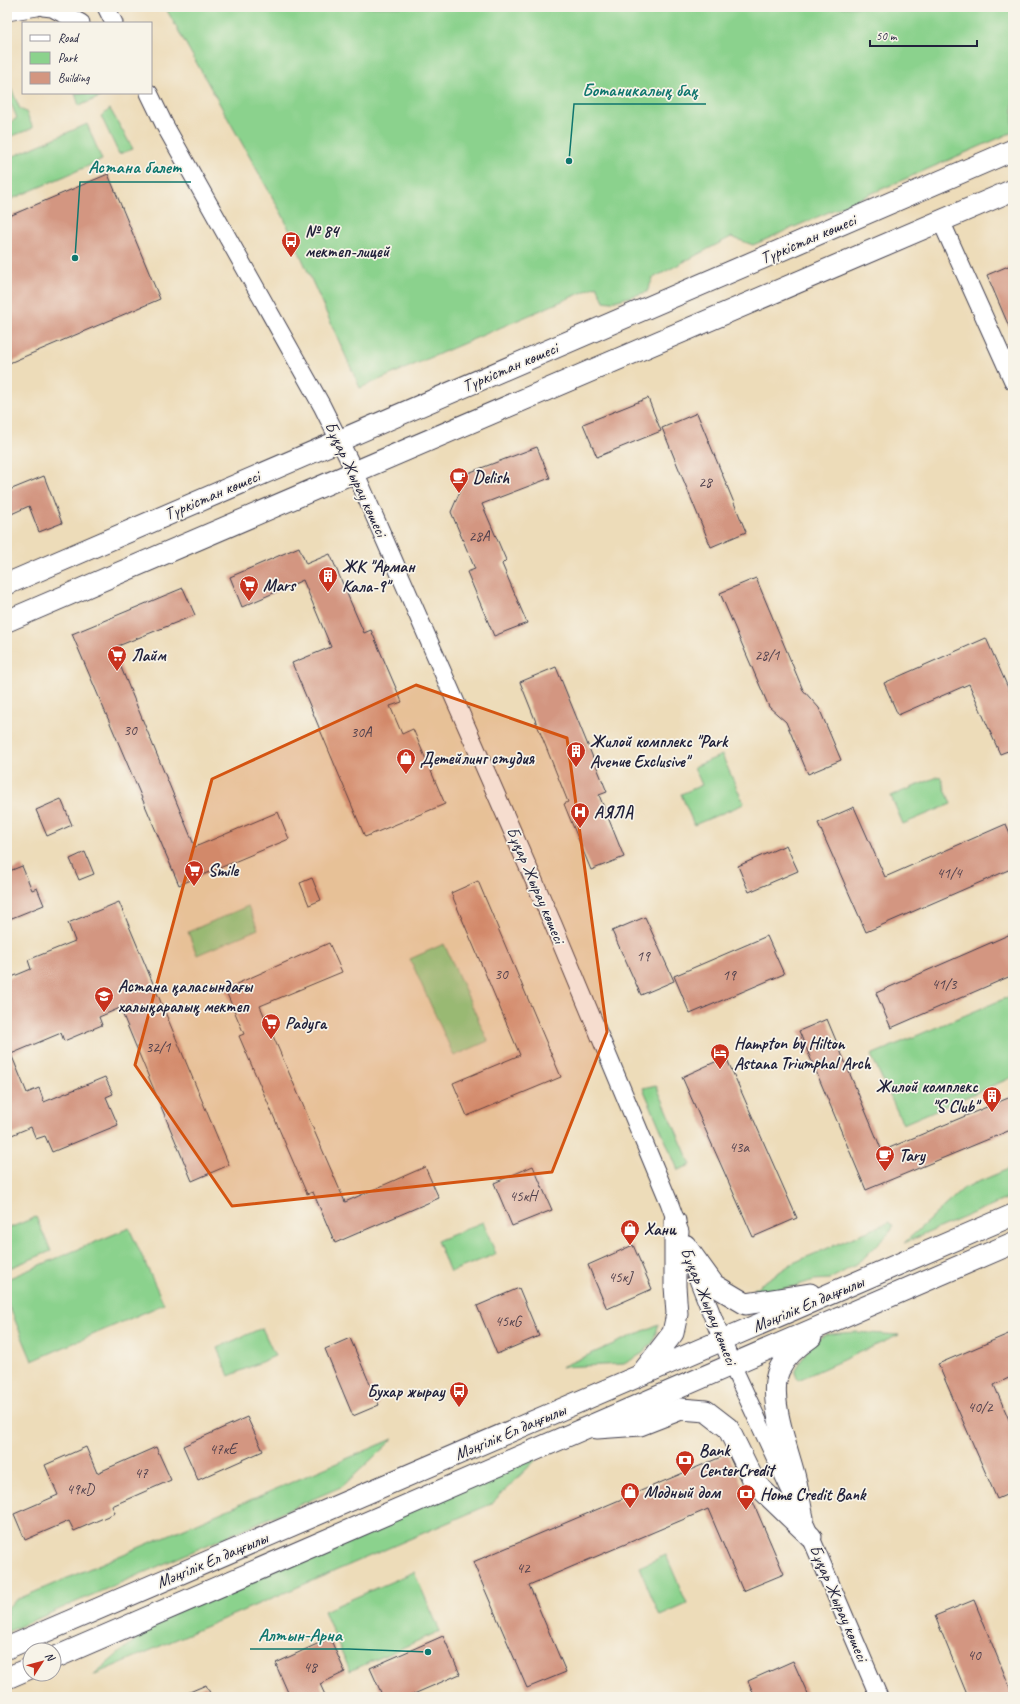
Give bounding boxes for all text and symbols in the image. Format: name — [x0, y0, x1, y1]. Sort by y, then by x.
legend — [22, 22, 152, 94]
scale bar — [870, 22, 977, 48]
text: 50 m — [876, 28, 898, 44]
text: Road — [58, 30, 80, 46]
text: Park — [58, 50, 79, 66]
text: Building — [58, 70, 90, 86]
callout: Ботаникалық бақ — [574, 74, 706, 104]
text: Ботаникалық бақ — [582, 79, 699, 101]
callout: Астана балет — [80, 152, 191, 182]
text: Астана балет — [88, 156, 183, 178]
street label: Түркістан көшесі — [757, 209, 861, 269]
place label: № 84 мектеп-лицей — [305, 221, 391, 262]
bus stop icon: № 84 мектеп-лицей — [280, 230, 302, 258]
street label: Түркістан көшесі — [459, 337, 563, 397]
street label: Бұқар Жырау көшесі — [320, 418, 393, 542]
street label: Түркістан көшесі — [161, 465, 265, 525]
cafe icon: Delish — [448, 466, 470, 494]
place label: Delish — [473, 467, 510, 488]
house number: 28 — [698, 473, 713, 492]
house number: 28А — [468, 527, 491, 546]
place label: ЖК "Арман Кала-9" — [342, 556, 416, 597]
building icon: ЖК "Арман Кала-9" — [317, 565, 339, 593]
supermarket icon: Mars — [238, 574, 260, 602]
place label: Mars — [263, 575, 297, 596]
supermarket icon: Лайм — [106, 644, 128, 672]
place label: Лайм — [131, 645, 167, 666]
house number: 28/1 — [754, 646, 781, 665]
house number: 30 — [123, 721, 138, 740]
house number: 30А — [350, 723, 373, 742]
place label: Жилой комплекс "Park Avenue Exclusive" — [590, 731, 729, 772]
building icon: Жилой комплекс "Park Avenue Exclusive" — [565, 740, 587, 768]
shop icon: Детейлинг студия — [395, 747, 417, 775]
place label: Детейлинг студия — [420, 748, 535, 769]
hospital icon: АЯЛА — [569, 801, 591, 829]
place label: АЯЛА — [594, 802, 634, 823]
street label: Бұқар Жырау көшесі — [502, 823, 571, 948]
supermarket icon: Smile — [183, 859, 205, 887]
place label: Smile — [208, 860, 239, 881]
house number: 41/4 — [936, 864, 963, 883]
house number: 19 — [636, 947, 651, 966]
house number: 30 — [494, 965, 509, 984]
house number: 19 — [722, 966, 737, 985]
house number: 41/3 — [931, 975, 958, 994]
place label: Астана қаласындағы халықаралық мектеп — [118, 976, 254, 1017]
school or university icon: Астана қаласындағы халықаралық мектеп — [93, 985, 115, 1013]
supermarket icon: Радуга — [260, 1012, 282, 1040]
place label: Радуга — [285, 1013, 328, 1034]
place label: Hampton by Hilton Astana Triumphal Arch — [734, 1033, 872, 1074]
house number: 32/1 — [145, 1038, 172, 1057]
hotel icon: Hampton by Hilton Astana Triumphal Arch — [709, 1042, 731, 1070]
place label: Жилой комплекс "S Club" — [876, 1076, 982, 1117]
building icon: Жилой комплекс "S Club" — [981, 1085, 1003, 1113]
house number: 43а — [729, 1138, 750, 1157]
cafe icon: Tary — [874, 1144, 896, 1172]
place label: Tary — [899, 1145, 926, 1166]
house number: 45кH — [509, 1187, 539, 1206]
shop icon: Хани — [619, 1218, 641, 1246]
place label: Хани — [644, 1219, 677, 1240]
street label: Бұқар Жырау көшесі — [676, 1244, 743, 1369]
house number: 45кJ — [608, 1268, 634, 1287]
street label: Мәңгілік Ел даңғылы — [749, 1270, 869, 1337]
house number: 45кG — [495, 1312, 523, 1331]
bus stop icon: Бухар жырау — [448, 1380, 470, 1408]
place label: Бухар жырау — [367, 1381, 446, 1402]
street label: Мәңгілік Ел даңғылы — [451, 1398, 571, 1465]
house number: 40/2 — [967, 1398, 994, 1417]
house number: 47кЕ — [209, 1440, 238, 1459]
place label: Bank CenterCredit — [699, 1440, 776, 1481]
bank icon: Bank CenterCredit — [674, 1449, 696, 1477]
house number: 47 — [134, 1464, 149, 1483]
house number: 49кD — [66, 1480, 95, 1499]
shop icon: Модный дом — [619, 1481, 641, 1509]
place label: Модный дом — [644, 1482, 722, 1503]
bank icon: Home Credit Bank — [735, 1483, 757, 1511]
place label: Home Credit Bank — [760, 1484, 867, 1505]
street label: Мәңгілік Ел даңғылы — [153, 1526, 273, 1593]
street label: Бұқар Жырау көшесі — [805, 1541, 874, 1666]
house number: 42 — [516, 1559, 531, 1578]
callout: Алтын-Арна — [250, 1619, 349, 1649]
text: Алтын-Арна — [258, 1624, 344, 1646]
north arrow — [22, 1642, 62, 1682]
house number: 40 — [967, 1646, 982, 1665]
text: N — [42, 1649, 59, 1665]
house number: 48 — [303, 1658, 318, 1677]

